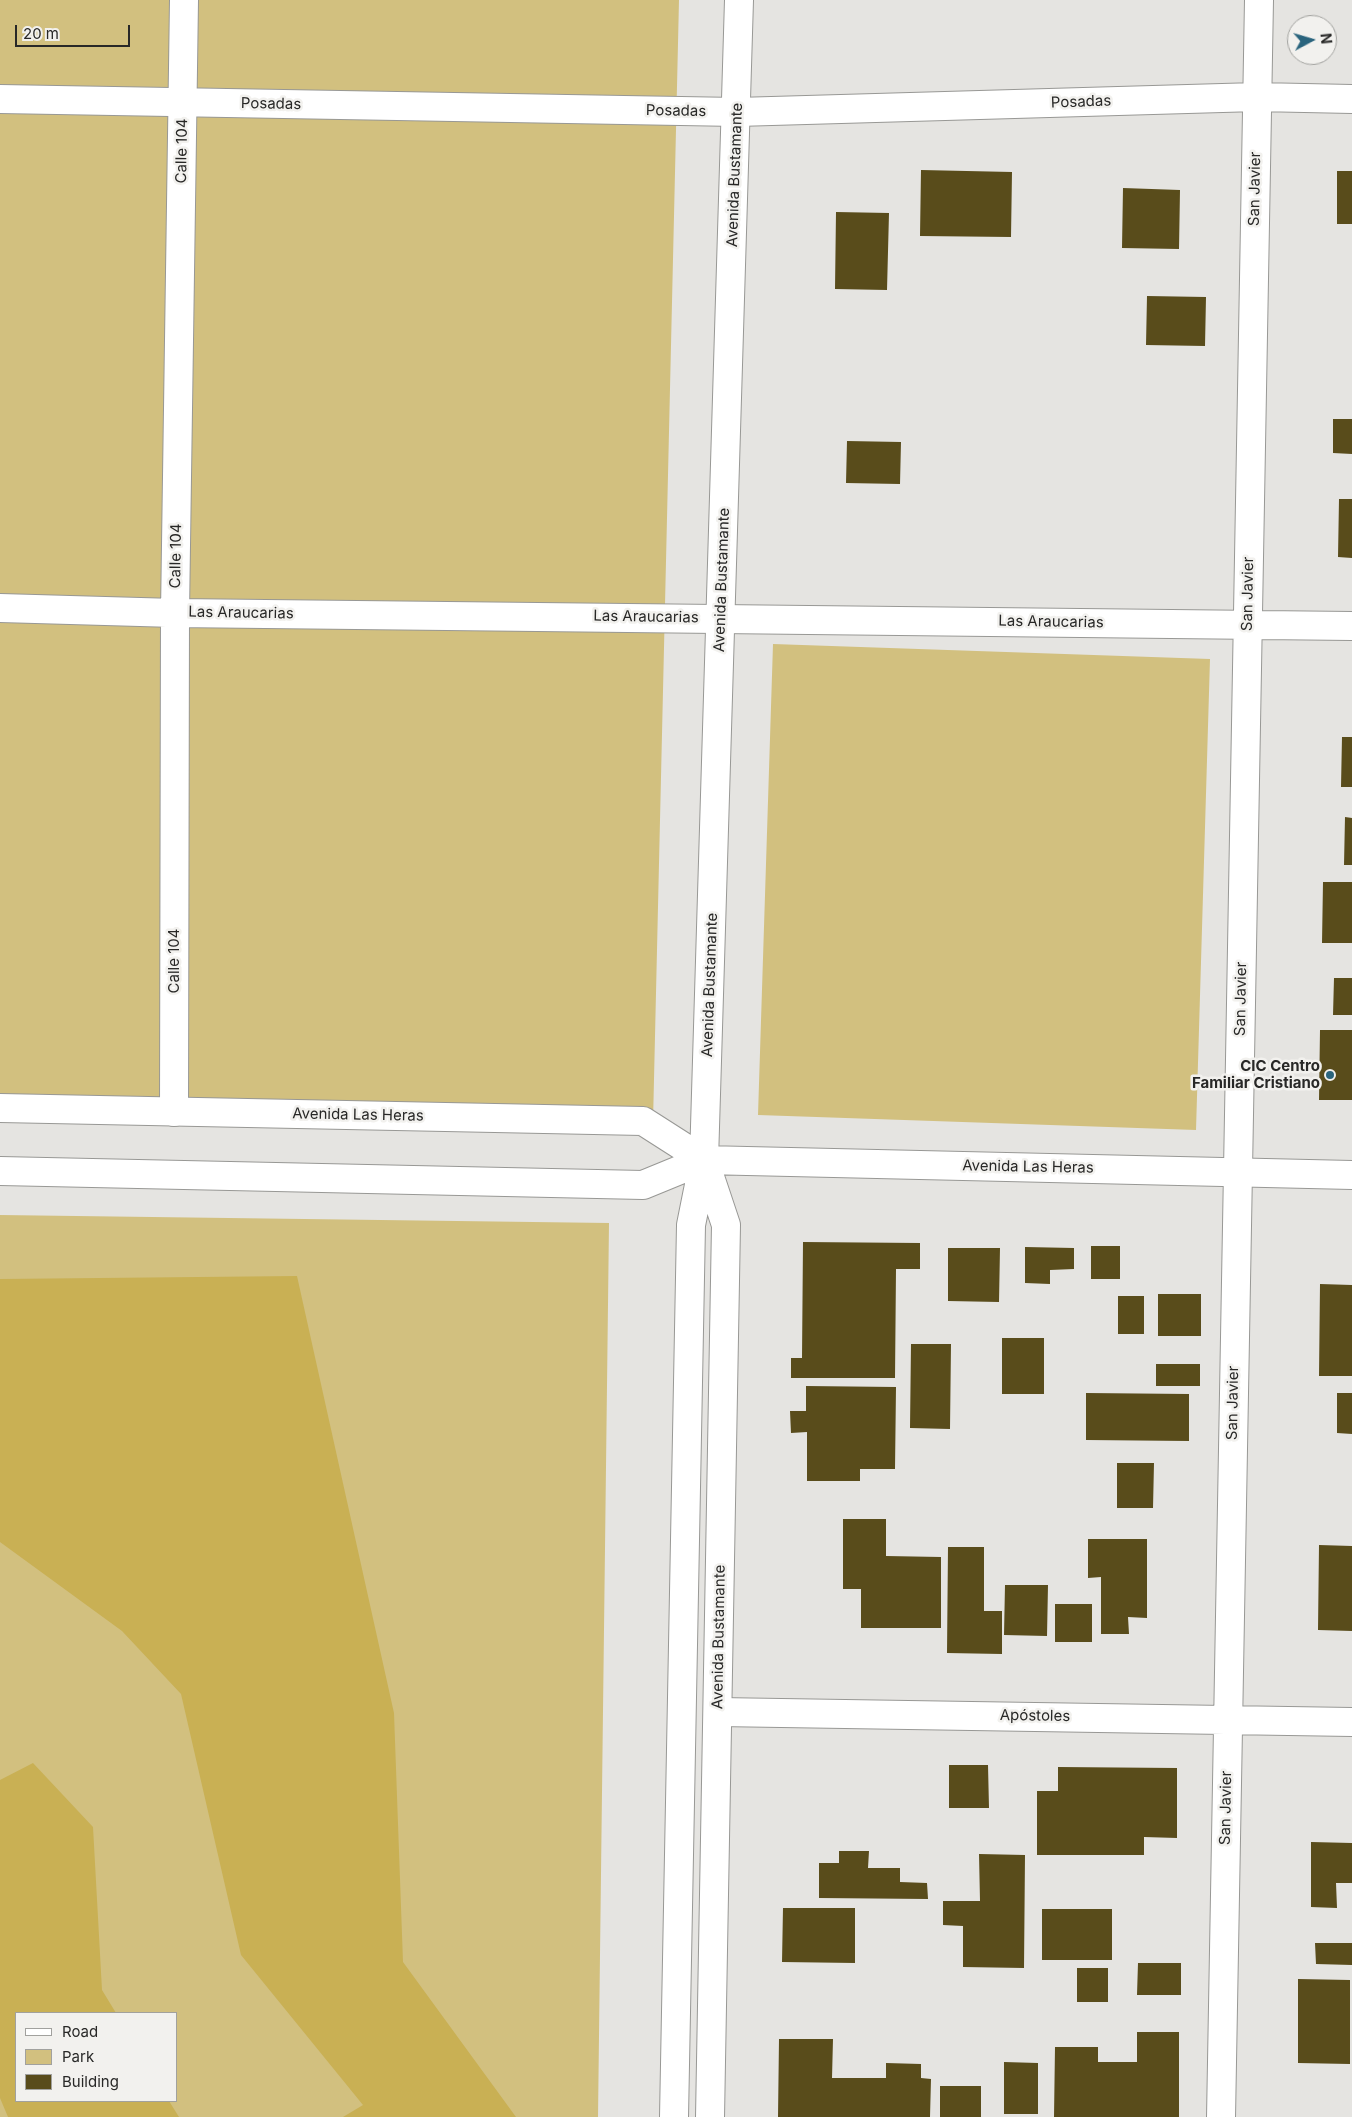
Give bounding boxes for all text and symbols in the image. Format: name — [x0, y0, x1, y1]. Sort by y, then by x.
scale bar — [18, 15, 132, 47]
north arrow — [1287, 15, 1337, 65]
text: 20 m — [23, 24, 59, 43]
text: N — [1317, 32, 1335, 45]
street label: Posadas — [1051, 92, 1111, 112]
street label: Posadas — [241, 94, 301, 114]
street label: Posadas — [646, 101, 706, 121]
street label: Avenida Bustamante — [723, 102, 747, 248]
street label: Calle 104 — [172, 118, 192, 184]
street label: San Javier — [1245, 152, 1265, 226]
street label: Avenida Bustamante — [710, 507, 734, 653]
street label: Calle 104 — [166, 523, 186, 589]
street label: San Javier — [1238, 557, 1258, 631]
street label: Las Araucarias — [188, 603, 294, 623]
street label: Las Araucarias — [593, 607, 699, 627]
street label: Las Araucarias — [998, 612, 1104, 632]
street label: Avenida Bustamante — [698, 912, 722, 1058]
street label: Calle 104 — [165, 929, 183, 993]
street label: San Javier — [1231, 962, 1251, 1036]
place label: CIC Centro Familiar Cristiano — [1192, 1057, 1320, 1092]
marker: CIC Centro Familiar Cristiano — [1324, 1069, 1336, 1081]
street label: Avenida Las Heras — [292, 1105, 424, 1125]
street label: Avenida Las Heras — [962, 1157, 1094, 1177]
street label: San Javier — [1223, 1366, 1243, 1440]
street label: Avenida Bustamante — [709, 1565, 729, 1709]
street label: Apóstoles — [1000, 1706, 1070, 1726]
street label: San Javier — [1216, 1771, 1236, 1845]
legend — [15, 2012, 178, 2102]
text: Road — [62, 2022, 98, 2041]
text: Park — [62, 2047, 94, 2066]
text: Building — [62, 2072, 119, 2091]

